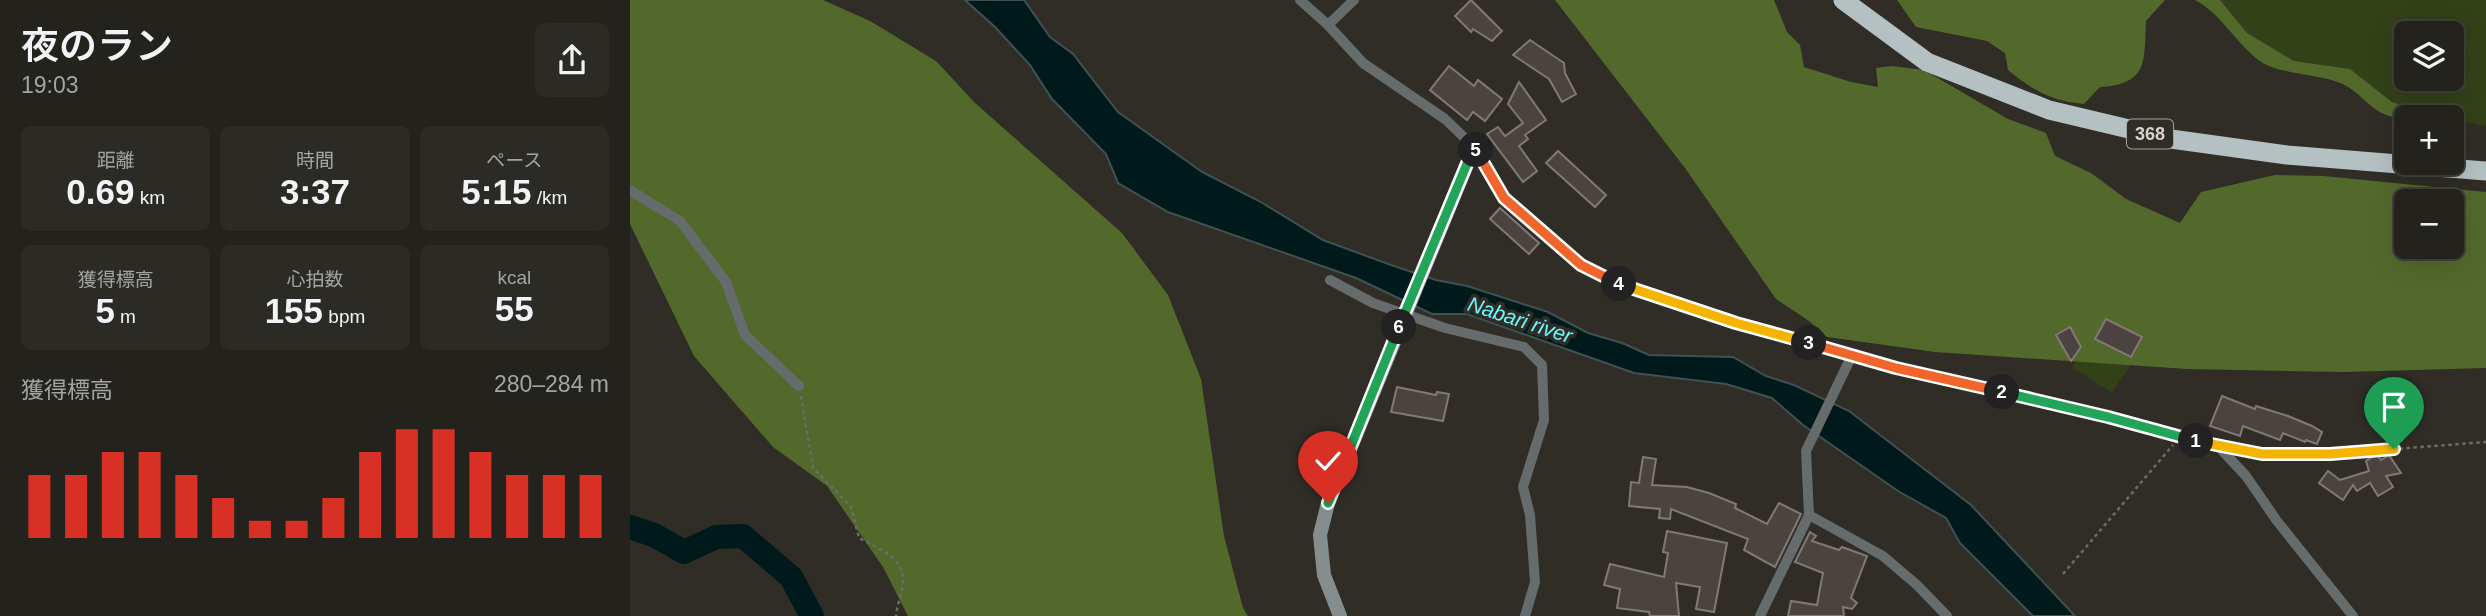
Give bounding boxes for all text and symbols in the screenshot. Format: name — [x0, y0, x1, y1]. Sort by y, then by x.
map controls — [2394, 21, 2464, 259]
button: layers — [2394, 21, 2464, 91]
button: share — [535, 23, 609, 97]
text: 夜のラン — [21, 25, 173, 67]
text: 19:03 — [21, 72, 79, 98]
button: + — [2394, 105, 2464, 175]
road number: 368 — [2127, 119, 2173, 148]
pin: 5 — [1458, 132, 1494, 168]
text: 5 — [1470, 139, 1481, 160]
text: 距離 — [97, 150, 135, 171]
text: 時間 — [296, 150, 334, 171]
text: ペース — [486, 150, 542, 171]
text: 0.69 — [66, 172, 134, 211]
text: 3:37 — [280, 172, 350, 211]
text: 5:15 — [461, 172, 531, 211]
text: km — [134, 187, 165, 208]
text: /km — [531, 187, 567, 208]
button: − — [2394, 189, 2464, 259]
pin: 4 — [1602, 266, 1636, 302]
text: kcal — [497, 267, 531, 288]
text: 獲得標高 — [78, 269, 154, 290]
text: 心拍数 — [286, 269, 344, 290]
text: 4 — [1613, 273, 1624, 294]
text: 55 — [495, 289, 534, 328]
text: 5 — [95, 291, 115, 330]
text: 155 — [265, 291, 323, 330]
water label: Nabari river — [1465, 292, 1576, 348]
text: m — [115, 306, 136, 327]
text: bpm — [323, 306, 365, 327]
pin: 6 — [1382, 310, 1416, 344]
text: 6 — [1393, 316, 1404, 337]
pin: 3 — [1792, 326, 1826, 360]
text: 3 — [1803, 332, 1814, 353]
text: 280–284 m — [494, 371, 609, 397]
pin: 2 — [1984, 374, 2020, 410]
text: 獲得標高 — [21, 377, 113, 403]
pin — [2364, 377, 2424, 449]
text: 2 — [1996, 381, 2007, 402]
icon: arrive — [2375, 388, 2413, 426]
pin: 1 — [2178, 424, 2214, 458]
text: 1 — [2190, 430, 2201, 451]
pin — [1298, 431, 1358, 503]
icon: check — [1309, 442, 1347, 480]

